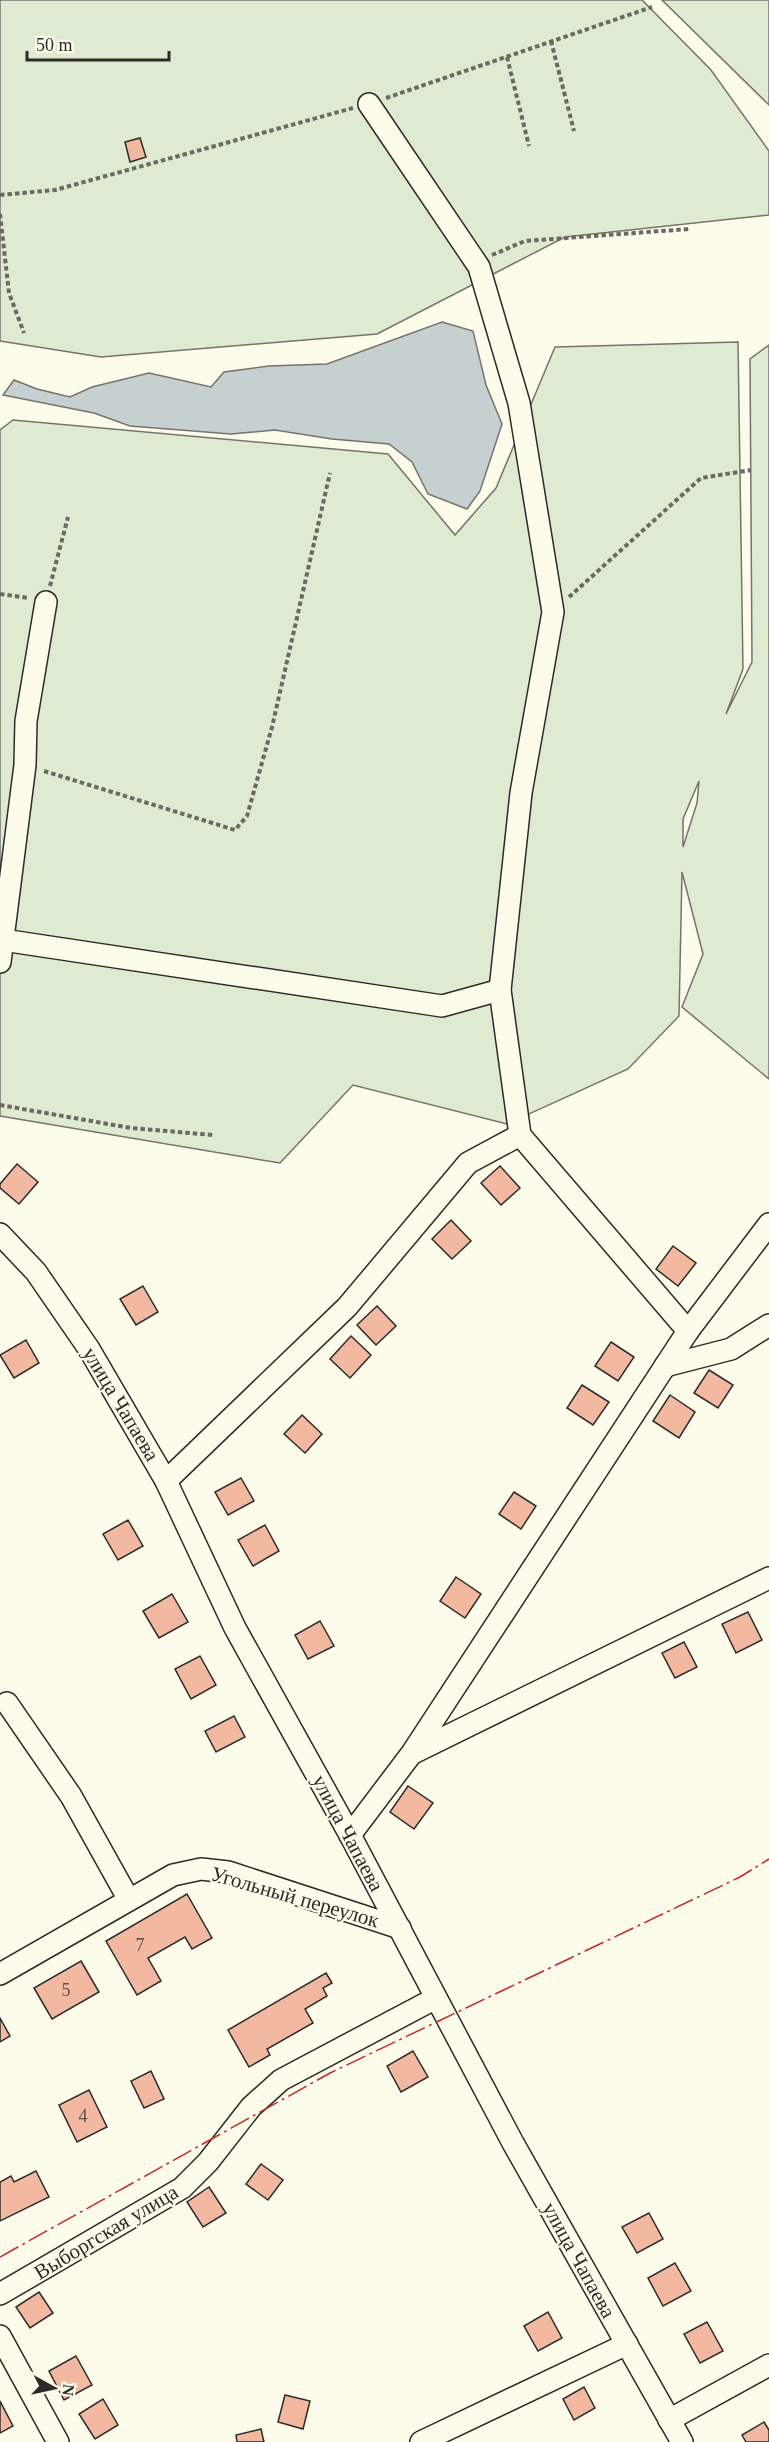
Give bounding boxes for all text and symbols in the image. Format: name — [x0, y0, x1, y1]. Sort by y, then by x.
scale bar — [27, 24, 170, 62]
text: 50 m — [36, 35, 73, 55]
street label: улица Чапаева — [78, 1343, 165, 1466]
street label: улица Чапаева — [307, 1771, 389, 1896]
street label: Угольный переулок — [208, 1862, 383, 1933]
house number: 7 — [136, 1935, 145, 1955]
house number: 5 — [62, 1980, 71, 2000]
house number: 4 — [79, 2106, 88, 2126]
street label: Выборгская улица — [30, 2179, 183, 2284]
street label: улица Чапаева — [537, 2198, 621, 2323]
north arrow — [24, 2358, 84, 2418]
text: N — [59, 2383, 78, 2397]

